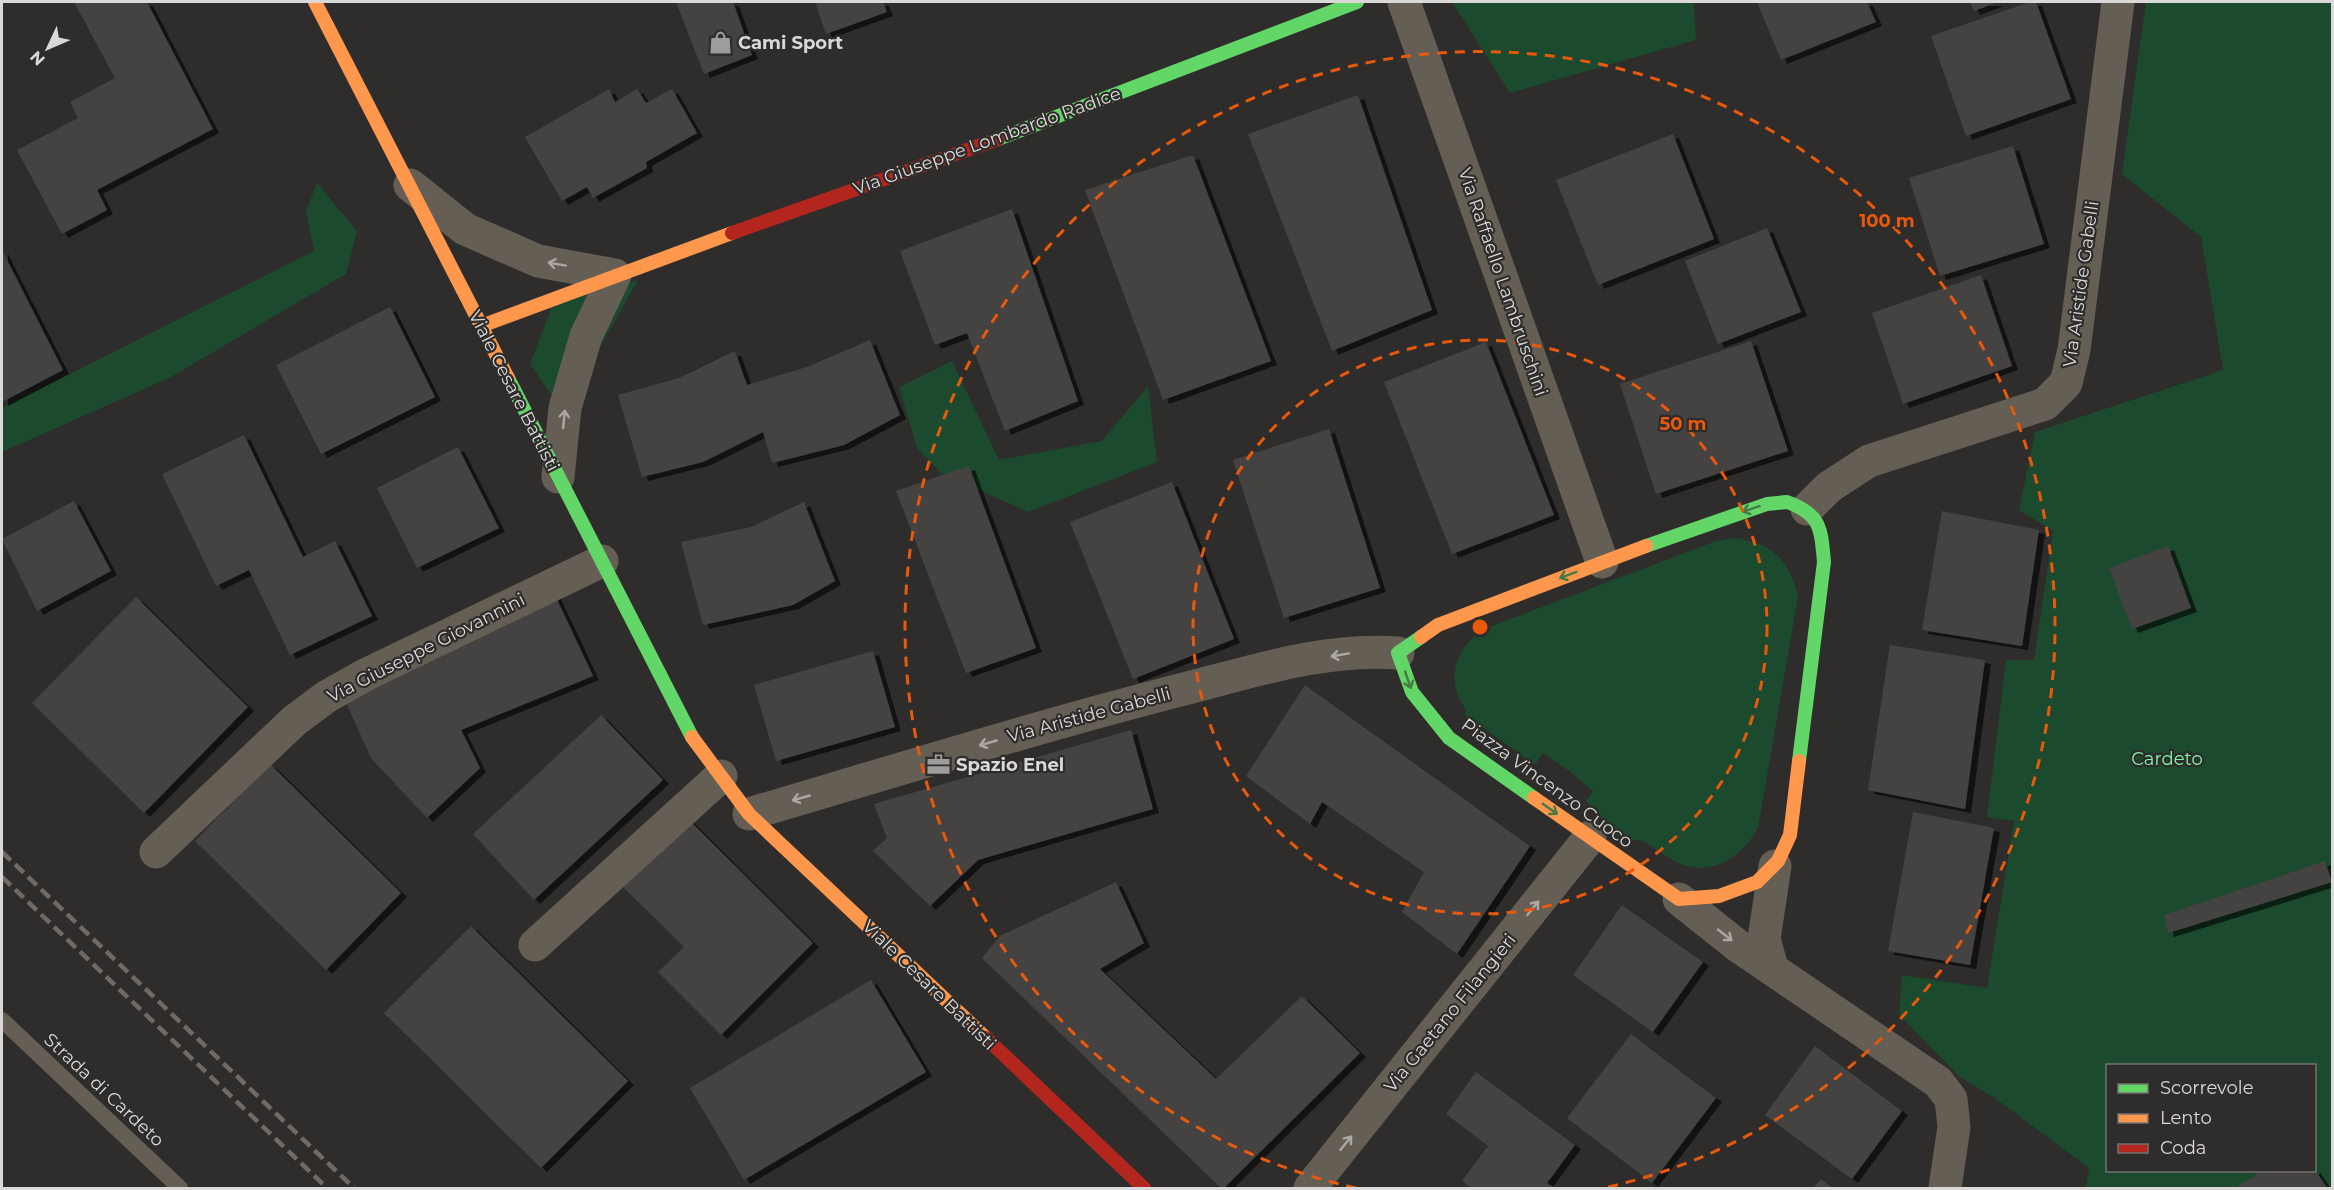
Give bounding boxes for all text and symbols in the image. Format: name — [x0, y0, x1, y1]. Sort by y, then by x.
north arrow — [18, 18, 78, 78]
shop icon: Cami Sport — [707, 30, 733, 56]
place label: Cami Sport — [738, 32, 843, 54]
text: N — [26, 47, 49, 69]
street label: Via Giuseppe Lombardo Radice — [850, 82, 1124, 200]
street label: Via Raffaello Lambruschini — [1454, 165, 1552, 399]
street label: Via Aristide Gabelli — [2058, 199, 2104, 369]
text: 100 m — [1859, 210, 1915, 232]
one-way arrow — [548, 258, 568, 269]
street label: Viale Cesare Battisti — [464, 307, 564, 475]
one-way arrow — [558, 410, 569, 430]
text: 50 m — [1660, 413, 1706, 435]
one-way arrow — [1742, 505, 1761, 516]
one-way arrow — [1559, 571, 1577, 582]
street label: Via Giuseppe Giovannini — [323, 589, 529, 707]
centre of rings — [1470, 617, 1490, 637]
one-way arrow — [1331, 650, 1351, 661]
one-way arrow — [1403, 670, 1414, 689]
street label: Via Aristide Gabelli — [1005, 683, 1173, 747]
street label: Piazza Vincenzo Cuoco — [1457, 713, 1637, 853]
one-way arrow — [979, 738, 998, 749]
park label: Cardeto — [2131, 748, 2203, 770]
office icon: Spazio Enel — [925, 752, 951, 778]
place label: Spazio Enel — [956, 754, 1064, 776]
one-way arrow — [792, 793, 811, 804]
one-way arrow — [1541, 803, 1558, 815]
one-way arrow — [1526, 901, 1540, 916]
street label: Viale Cesare Battisti — [857, 915, 1001, 1055]
street label: Via Gaetano Filangieri — [1379, 929, 1521, 1097]
one-way arrow — [1716, 929, 1732, 941]
street label: Strada di Cardeto — [39, 1029, 169, 1151]
legend — [2106, 1064, 2316, 1172]
text: Scorrevole — [2160, 1077, 2254, 1099]
text: Lento — [2160, 1107, 2212, 1129]
one-way arrow — [1339, 1136, 1353, 1151]
text: Coda — [2160, 1137, 2206, 1159]

